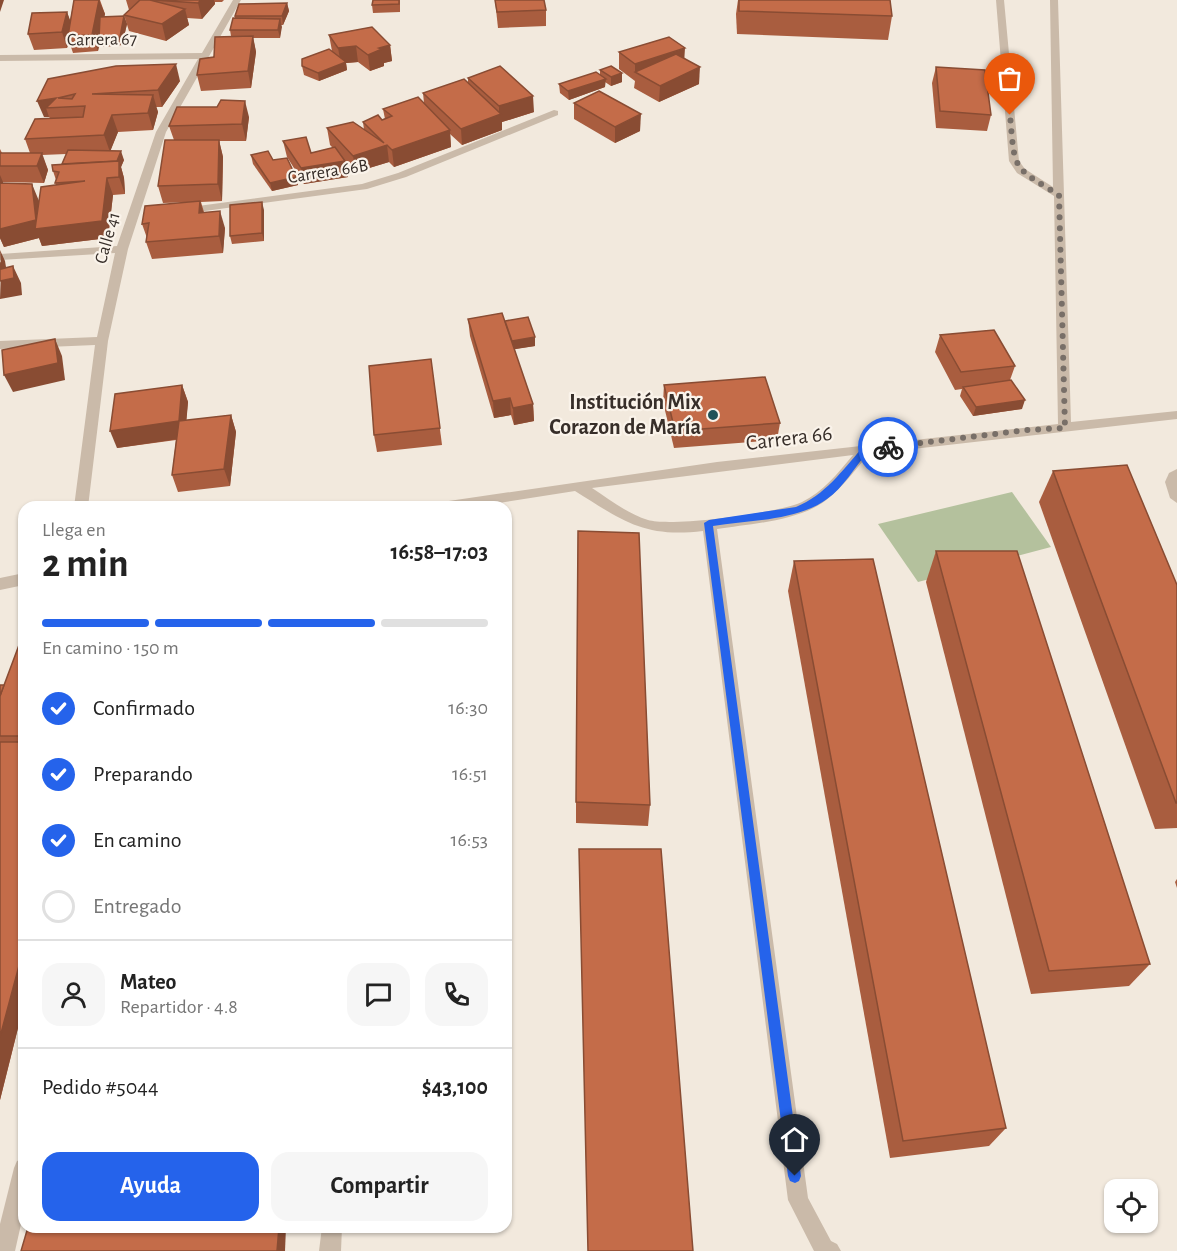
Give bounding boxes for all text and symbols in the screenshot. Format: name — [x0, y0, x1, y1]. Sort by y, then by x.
street label: Carrera 67 — [67, 30, 137, 50]
pin — [984, 53, 1035, 115]
icon: bag — [993, 62, 1026, 95]
street label: Carrera 66B — [287, 157, 369, 187]
street label: Calle 41 — [92, 210, 124, 266]
place label: Institución Mix Corazon de María — [549, 391, 701, 438]
marker: Institución Mix Corazon de María — [706, 408, 720, 422]
courier — [858, 417, 918, 477]
street label: Carrera 66 — [744, 422, 834, 454]
icon: bike — [872, 431, 905, 464]
text: Llega en — [42, 520, 106, 540]
text: 16:58–17:03 — [391, 541, 488, 563]
text: 2 min — [42, 545, 129, 584]
text: En camino · 150 m — [42, 638, 179, 658]
icon: check — [42, 692, 75, 725]
text: Confirmado — [93, 697, 195, 719]
text: 16:30 — [448, 698, 488, 718]
icon: check — [42, 758, 75, 791]
text: Preparando — [93, 763, 193, 785]
text: 16:51 — [452, 764, 488, 784]
icon: check — [42, 824, 75, 857]
text: En camino — [93, 829, 182, 851]
text: 16:53 — [451, 830, 488, 850]
text: Entregado — [93, 895, 182, 917]
button: person — [42, 963, 105, 1026]
button: chat — [347, 963, 410, 1026]
button: phone — [425, 963, 488, 1026]
text: Mateo — [120, 971, 176, 993]
text: Repartidor · 4.8 — [120, 997, 238, 1017]
text: Pedido #5044 — [42, 1076, 159, 1098]
text: $43,100 — [422, 1076, 488, 1098]
pin — [769, 1114, 820, 1176]
icon: home — [778, 1123, 811, 1156]
button: Ayuda — [42, 1152, 259, 1221]
button: Compartir — [271, 1152, 488, 1221]
map controls — [1104, 1179, 1158, 1233]
button: locate — [1104, 1179, 1158, 1233]

